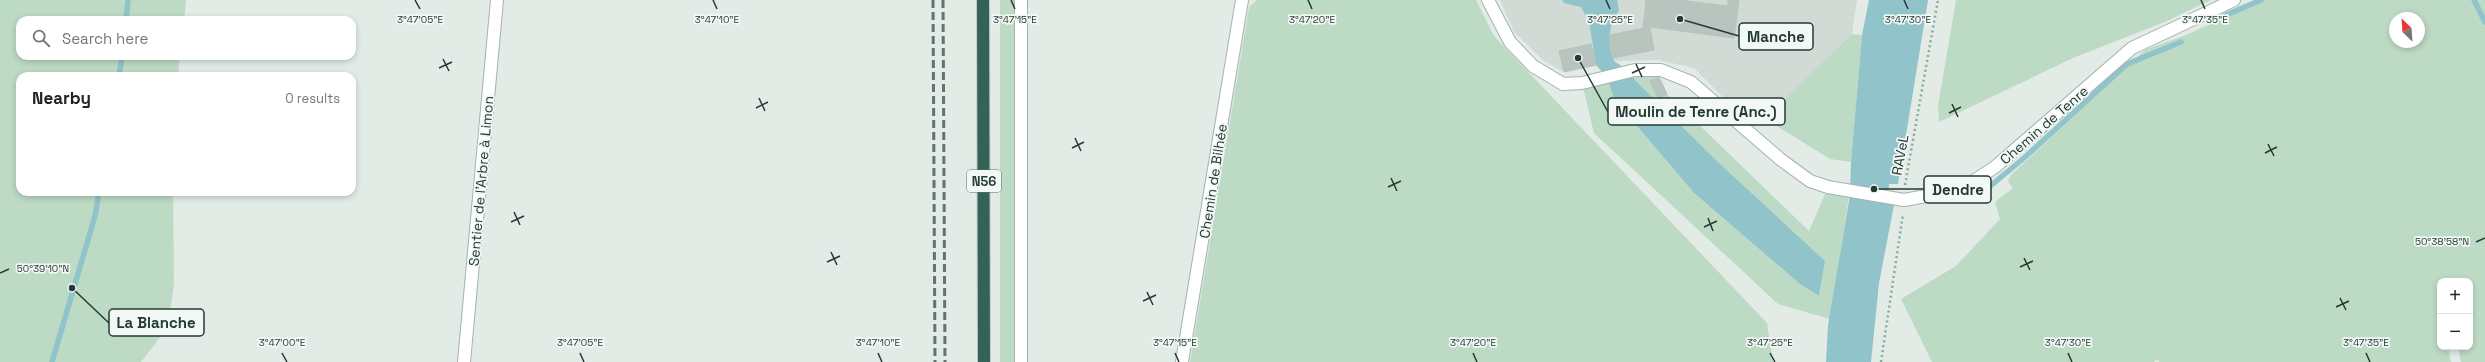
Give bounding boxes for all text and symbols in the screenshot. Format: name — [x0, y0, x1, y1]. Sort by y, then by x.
north arrow — [2389, 12, 2425, 48]
text: 3°47'05"E — [397, 13, 443, 26]
text: 3°47'10"E — [695, 13, 740, 26]
text: 3°47'15"E — [993, 13, 1037, 26]
text: 3°47'20"E — [1289, 13, 1335, 26]
text: 3°47'25"E — [1587, 13, 1633, 26]
text: 3°47'30"E — [1885, 13, 1931, 26]
text: 3°47'35"E — [2182, 13, 2228, 26]
search box — [16, 16, 356, 60]
callout: Manche — [1739, 23, 1813, 50]
icon: search — [30, 27, 52, 49]
text: Manche — [1747, 27, 1805, 46]
text: Search here — [62, 29, 148, 48]
street label: Chemin de Tenre — [1996, 82, 2092, 168]
text: Nearby — [32, 87, 91, 109]
text: 0 results — [285, 90, 340, 107]
street label: Sentier de l'Arbre à Limon — [465, 95, 497, 267]
callout: Moulin de Tenre (Anc.) — [1608, 98, 1785, 125]
text: Moulin de Tenre (Anc.) — [1615, 102, 1777, 121]
street label: Chemin de Bilhée — [1195, 122, 1231, 240]
street label: RAVeL — [1888, 133, 1912, 177]
road number: N56 — [967, 170, 1001, 192]
callout: Dendre — [1924, 176, 1991, 203]
text: Dendre — [1932, 180, 1984, 199]
text: 50°38'58"N — [2415, 235, 2469, 248]
text: 50°39'10"N — [17, 262, 69, 275]
map controls — [2437, 278, 2473, 350]
button: + — [2437, 278, 2473, 314]
callout: La Blanche — [109, 309, 204, 336]
text: La Blanche — [116, 313, 196, 332]
button: − — [2437, 314, 2473, 350]
text: 3°47'00"E — [259, 336, 306, 349]
text: 3°47'05"E — [557, 336, 603, 349]
text: 3°47'10"E — [856, 336, 901, 349]
text: 3°47'15"E — [1153, 336, 1197, 349]
text: 3°47'20"E — [1450, 336, 1496, 349]
text: 3°47'25"E — [1747, 336, 1793, 349]
text: 3°47'30"E — [2045, 336, 2091, 349]
text: 3°47'35"E — [2343, 336, 2389, 349]

